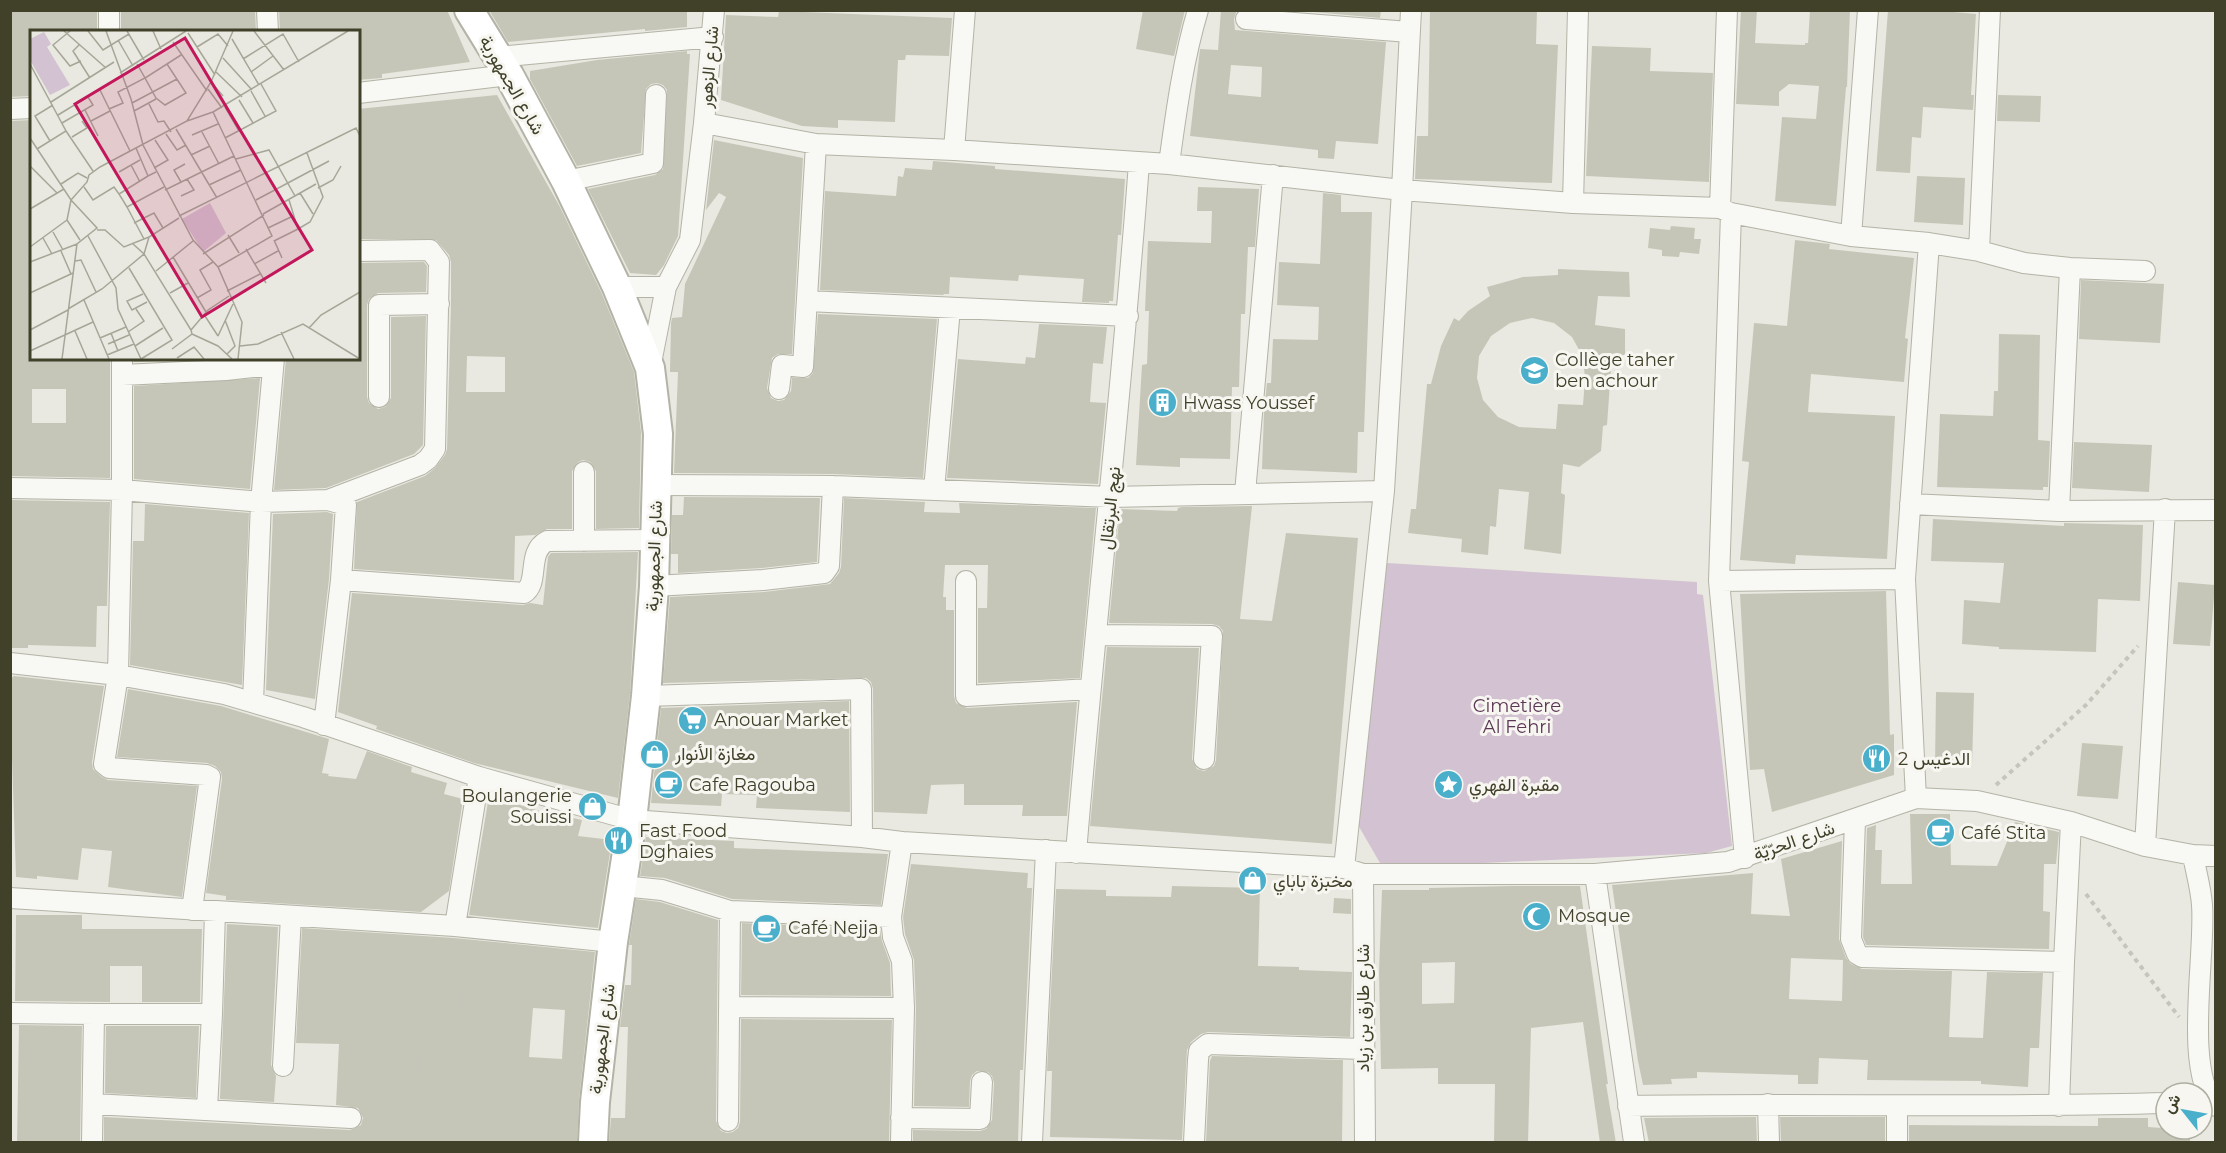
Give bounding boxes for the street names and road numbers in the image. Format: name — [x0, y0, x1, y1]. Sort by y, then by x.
street label: شارع الزهور — [694, 25, 725, 110]
street label: شارع الجمهورية — [474, 31, 549, 139]
street label: نهج البرتقال — [1095, 465, 1126, 551]
street label: شارع الجمهورية — [641, 500, 668, 612]
street label: شارع الحرّيّة — [1750, 817, 1838, 866]
street label: شارع طارق بن زياد — [1352, 944, 1375, 1072]
street label: شارع الجمهورية — [584, 983, 621, 1096]

